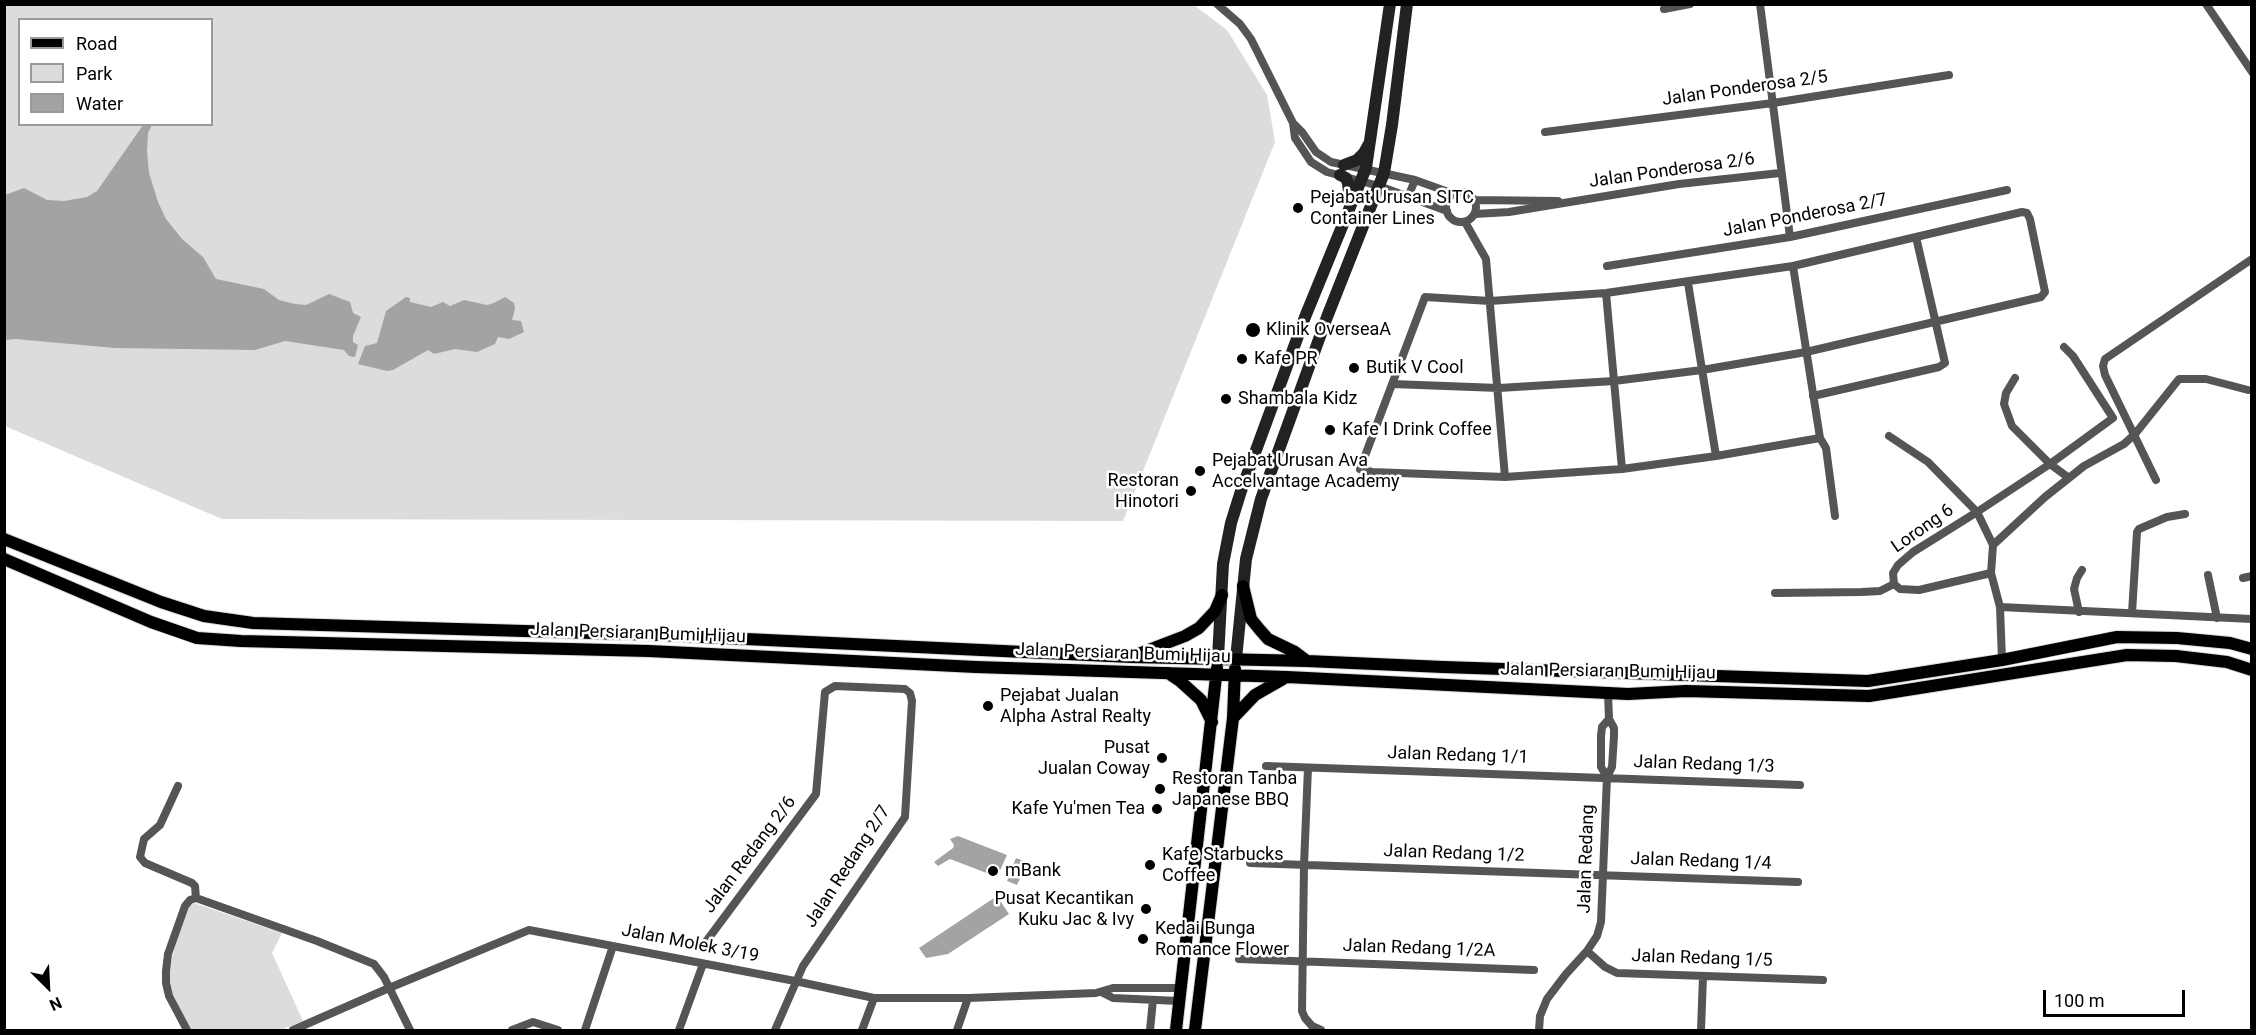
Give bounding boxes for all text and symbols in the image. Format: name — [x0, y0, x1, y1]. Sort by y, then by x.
legend — [18, 18, 213, 126]
text: Road — [76, 33, 117, 54]
text: Park — [76, 63, 112, 84]
street label: Jalan Ponderosa 2/5 — [1661, 67, 1829, 111]
text: Water — [76, 93, 123, 114]
street label: Jalan Ponderosa 2/6 — [1588, 149, 1756, 193]
place label: Pejabat Urusan SITC Container Lines — [1310, 187, 1474, 230]
street label: Jalan Ponderosa 2/7 — [1721, 189, 1889, 243]
marker: Pejabat Urusan SITC Container Lines — [1291, 201, 1305, 215]
place label: Klinik OverseaA — [1266, 319, 1391, 341]
marker: Klinik OverseaA — [1244, 321, 1262, 339]
place label: Kafe PR — [1254, 348, 1318, 370]
marker: Kafe PR — [1235, 352, 1249, 366]
place label: Butik V Cool — [1366, 357, 1464, 379]
marker: Butik V Cool — [1347, 361, 1361, 375]
place label: Shambala Kidz — [1238, 388, 1357, 410]
marker: Shambala Kidz — [1219, 392, 1233, 406]
place label: Kafe I Drink Coffee — [1342, 419, 1492, 441]
marker: Kafe I Drink Coffee — [1323, 423, 1337, 437]
place label: Pejabat Urusan Ava Accelvantage Academy — [1212, 450, 1400, 492]
marker: Pejabat Urusan Ava Accelvantage Academy — [1193, 464, 1207, 478]
place label: Restoran Hinotori — [1108, 470, 1179, 512]
marker: Restoran Hinotori — [1184, 484, 1198, 498]
street label: Lorong 6 — [1888, 500, 1958, 558]
street label: Jalan Persiaran Bumi Hijau — [530, 619, 746, 649]
street label: Jalan Persiaran Bumi Hijau — [1015, 639, 1231, 669]
street label: Jalan Persiaran Bumi Hijau — [1500, 659, 1716, 685]
place label: Pejabat Jualan Alpha Astral Realty — [1000, 685, 1151, 728]
marker: Pejabat Jualan Alpha Astral Realty — [981, 699, 995, 713]
place label: Pusat Jualan Coway — [1038, 737, 1150, 780]
street label: Jalan Redang 1/1 — [1387, 743, 1529, 769]
marker: Pusat Jualan Coway — [1155, 751, 1169, 765]
street label: Jalan Redang 1/3 — [1633, 752, 1775, 778]
place label: Restoran Tanba Japanese BBQ — [1172, 768, 1297, 810]
marker: Restoran Tanba Japanese BBQ — [1153, 782, 1167, 796]
street label: Jalan Redang 2/6 — [699, 792, 801, 918]
place label: Kafe Yu'men Tea — [1012, 798, 1145, 820]
street label: Jalan Redang 2/7 — [801, 802, 895, 932]
marker: Kafe Yu'men Tea — [1150, 802, 1164, 816]
street label: Jalan Redang — [1574, 804, 1600, 914]
street label: Jalan Redang 1/2 — [1383, 841, 1525, 867]
place label: Kafe Starbucks Coffee — [1162, 844, 1283, 886]
street label: Jalan Redang 1/4 — [1630, 849, 1772, 875]
marker: Kafe Starbucks Coffee — [1143, 858, 1157, 872]
place label: mBank — [1005, 860, 1061, 882]
marker: mBank — [986, 864, 1000, 878]
place label: Pusat Kecantikan Kuku Jac & Ivy — [994, 888, 1134, 930]
marker: Pusat Kecantikan Kuku Jac & Ivy — [1139, 902, 1153, 916]
place label: Kedai Bunga Romance Flower — [1155, 918, 1289, 960]
street label: Jalan Molek 3/19 — [619, 920, 761, 968]
marker: Kedai Bunga Romance Flower — [1136, 932, 1150, 946]
street label: Jalan Redang 1/2A — [1342, 936, 1496, 962]
street label: Jalan Redang 1/5 — [1631, 946, 1773, 972]
north arrow — [18, 957, 78, 1017]
scale bar — [2046, 978, 2188, 1016]
text: 100 m — [2054, 990, 2105, 1011]
text: N — [47, 993, 65, 1015]

